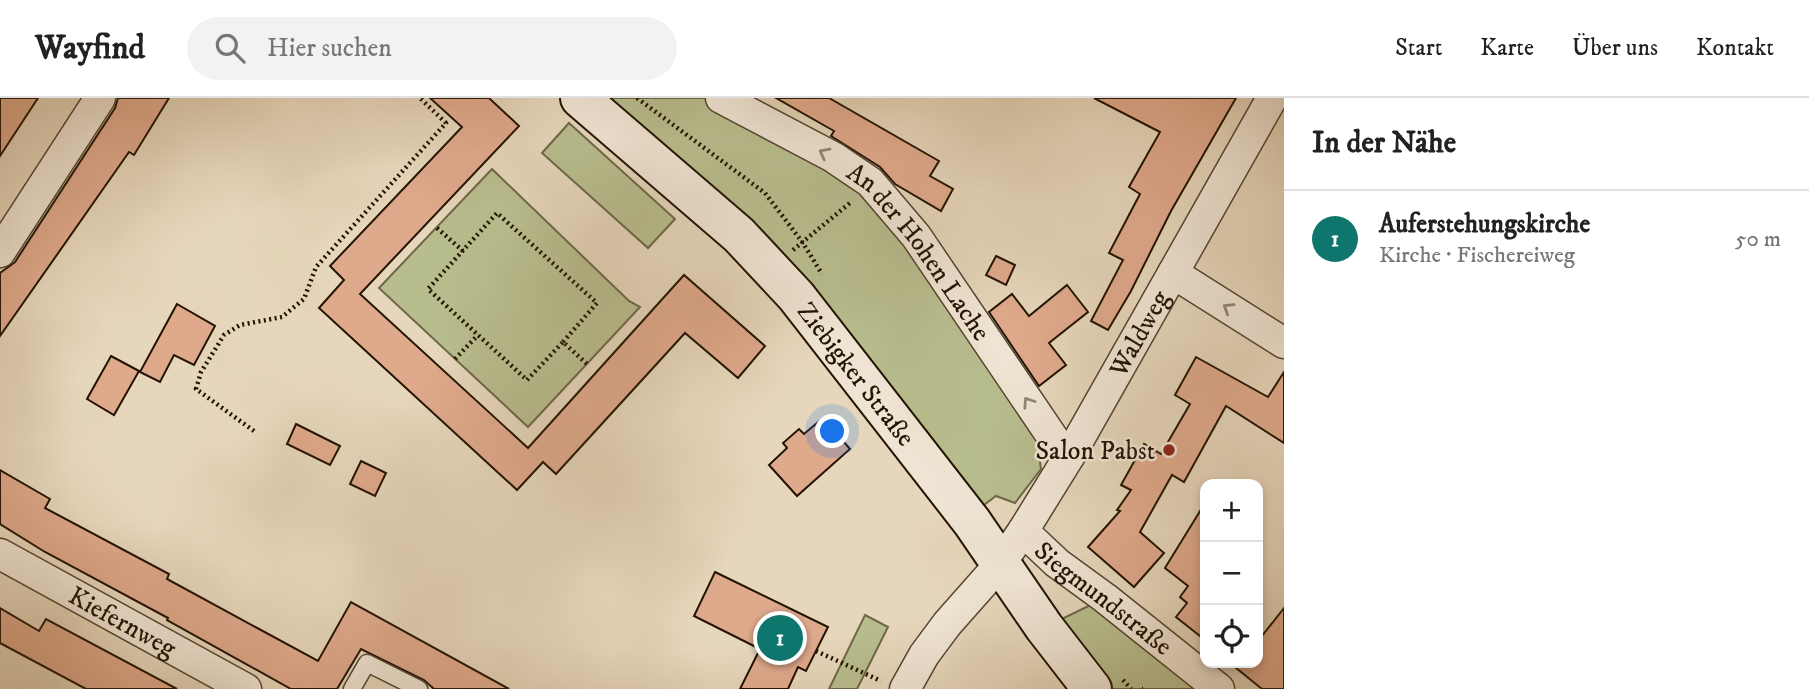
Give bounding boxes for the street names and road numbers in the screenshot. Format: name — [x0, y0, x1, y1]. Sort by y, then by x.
street label: An der Hohen Lache — [840, 156, 997, 348]
street label: Waldweg — [1102, 285, 1178, 384]
street label: Ziebigker Straße — [789, 296, 922, 453]
street label: Siegmundstraße — [1027, 535, 1179, 663]
street label: Kiefernweg — [62, 580, 182, 666]

